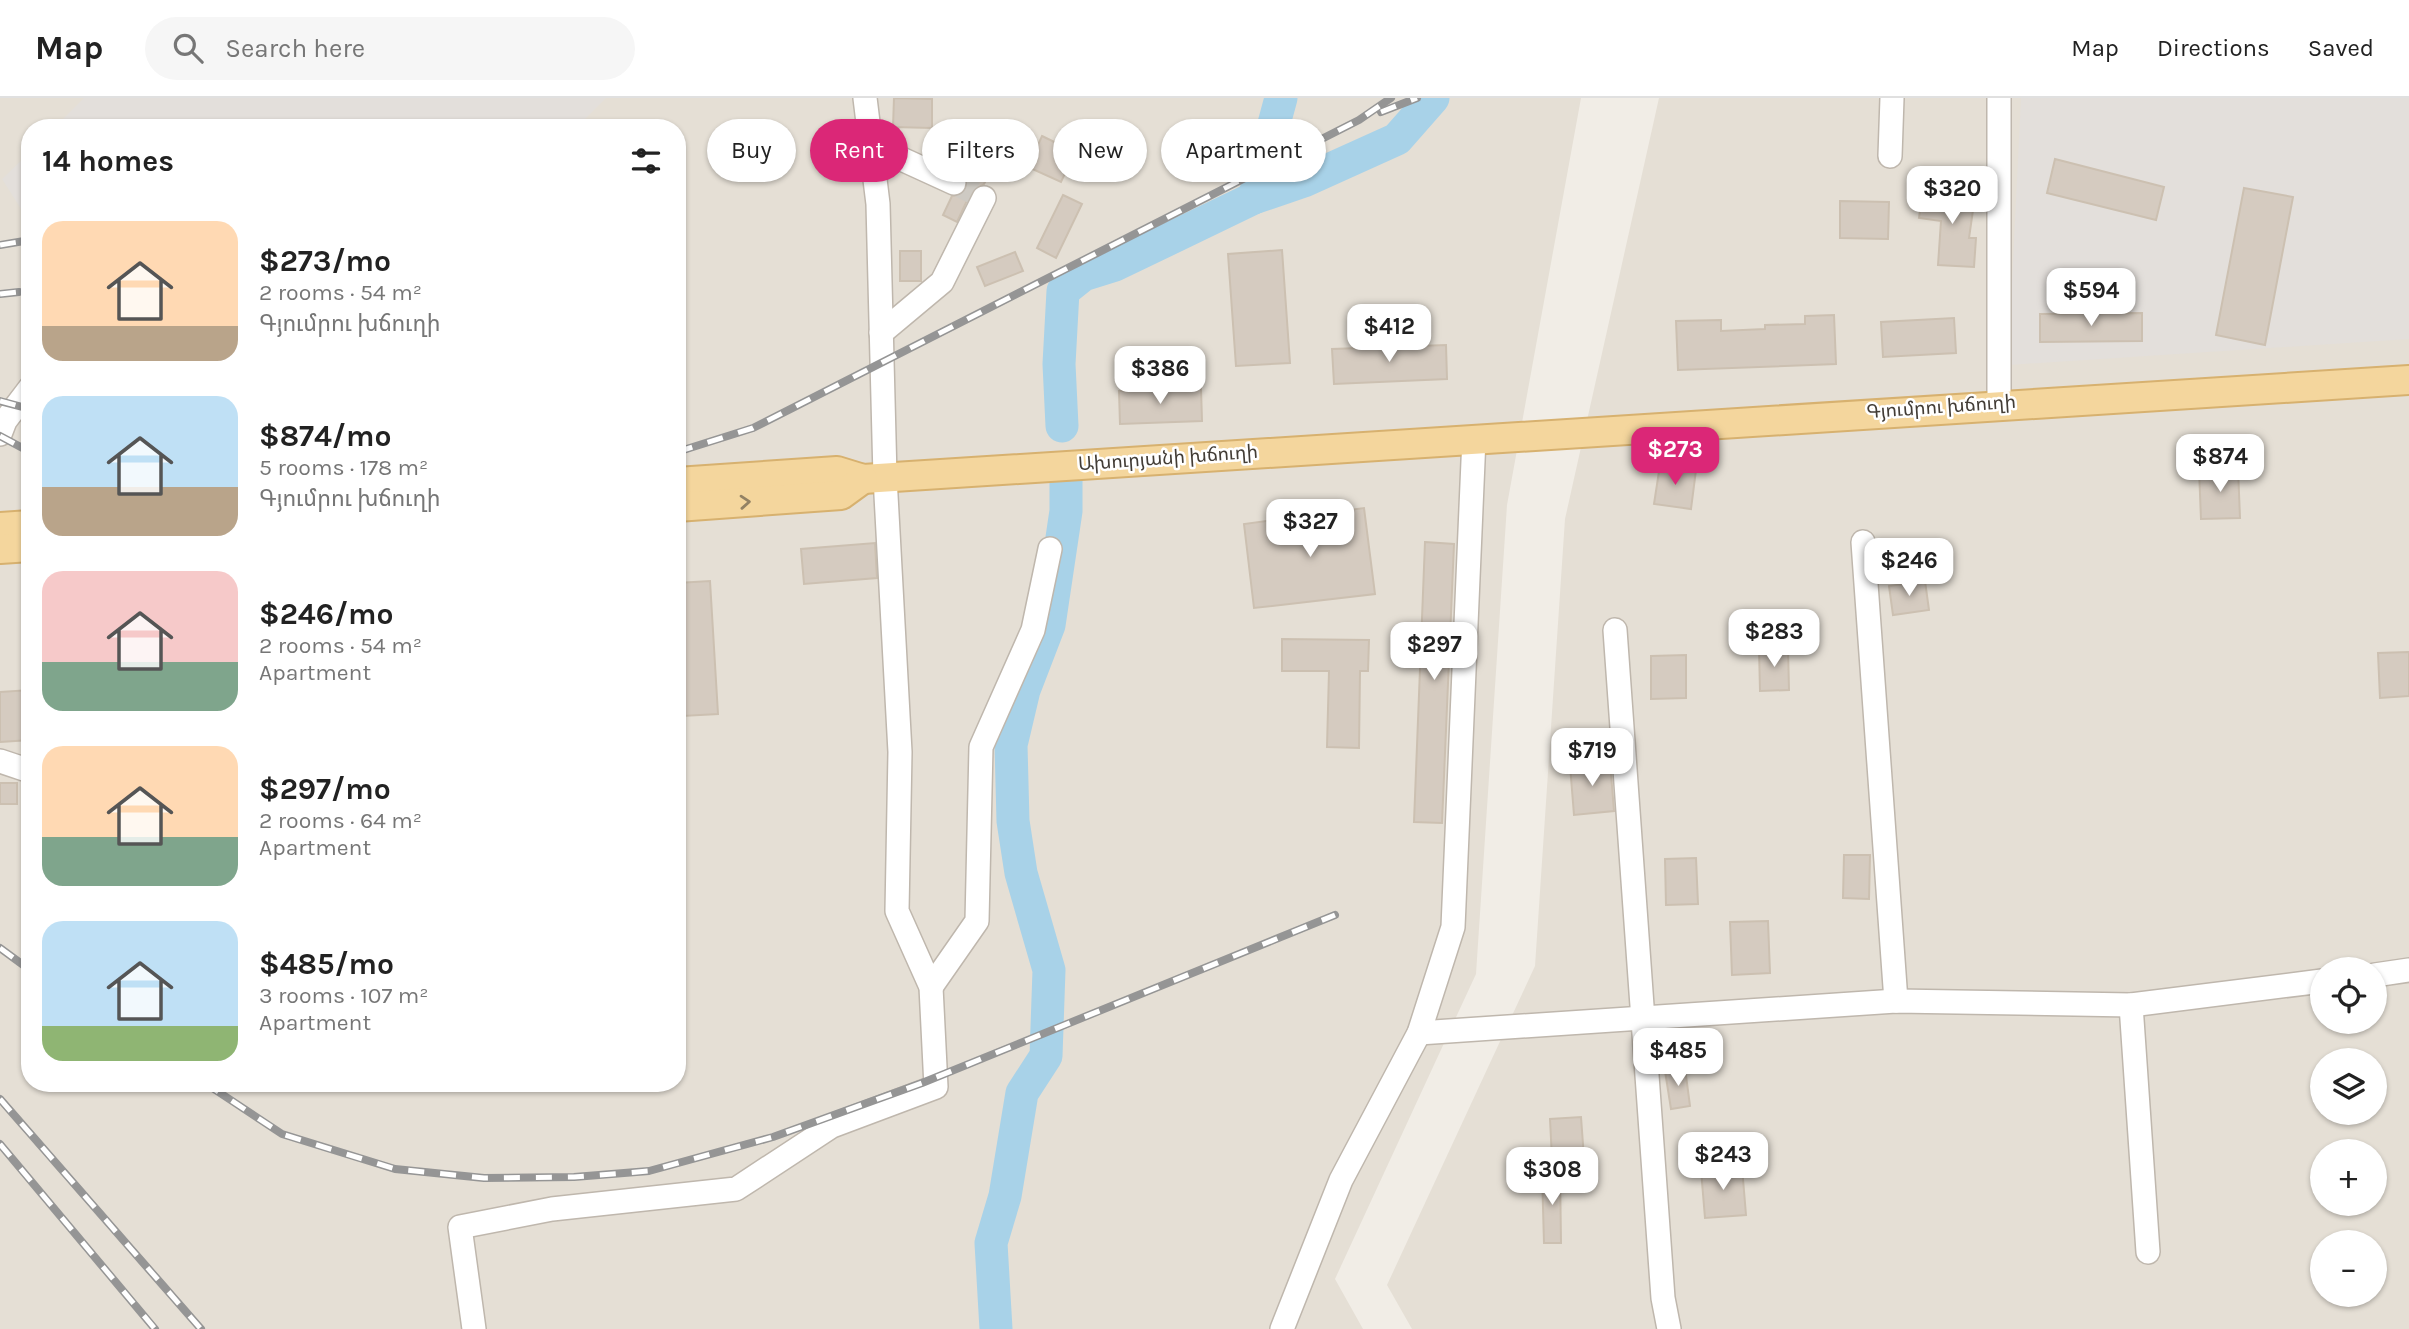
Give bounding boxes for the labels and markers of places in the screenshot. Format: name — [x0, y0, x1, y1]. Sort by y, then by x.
pin: $320 — [1911, 166, 1993, 226]
pin: $594 — [2050, 268, 2132, 328]
pin: $412 — [1348, 304, 1430, 364]
pin: $386 — [1119, 346, 1201, 406]
pin: $273 — [1634, 428, 1716, 487]
pin: $874 — [2179, 434, 2261, 494]
pin: $327 — [1269, 500, 1351, 559]
pin: $246 — [1868, 538, 1950, 598]
pin: $283 — [1733, 610, 1815, 669]
pin: $297 — [1393, 622, 1475, 682]
pin: $719 — [1551, 728, 1633, 788]
pin: $485 — [1637, 1028, 1719, 1088]
pin: $243 — [1682, 1132, 1764, 1192]
pin: $308 — [1511, 1148, 1593, 1207]

